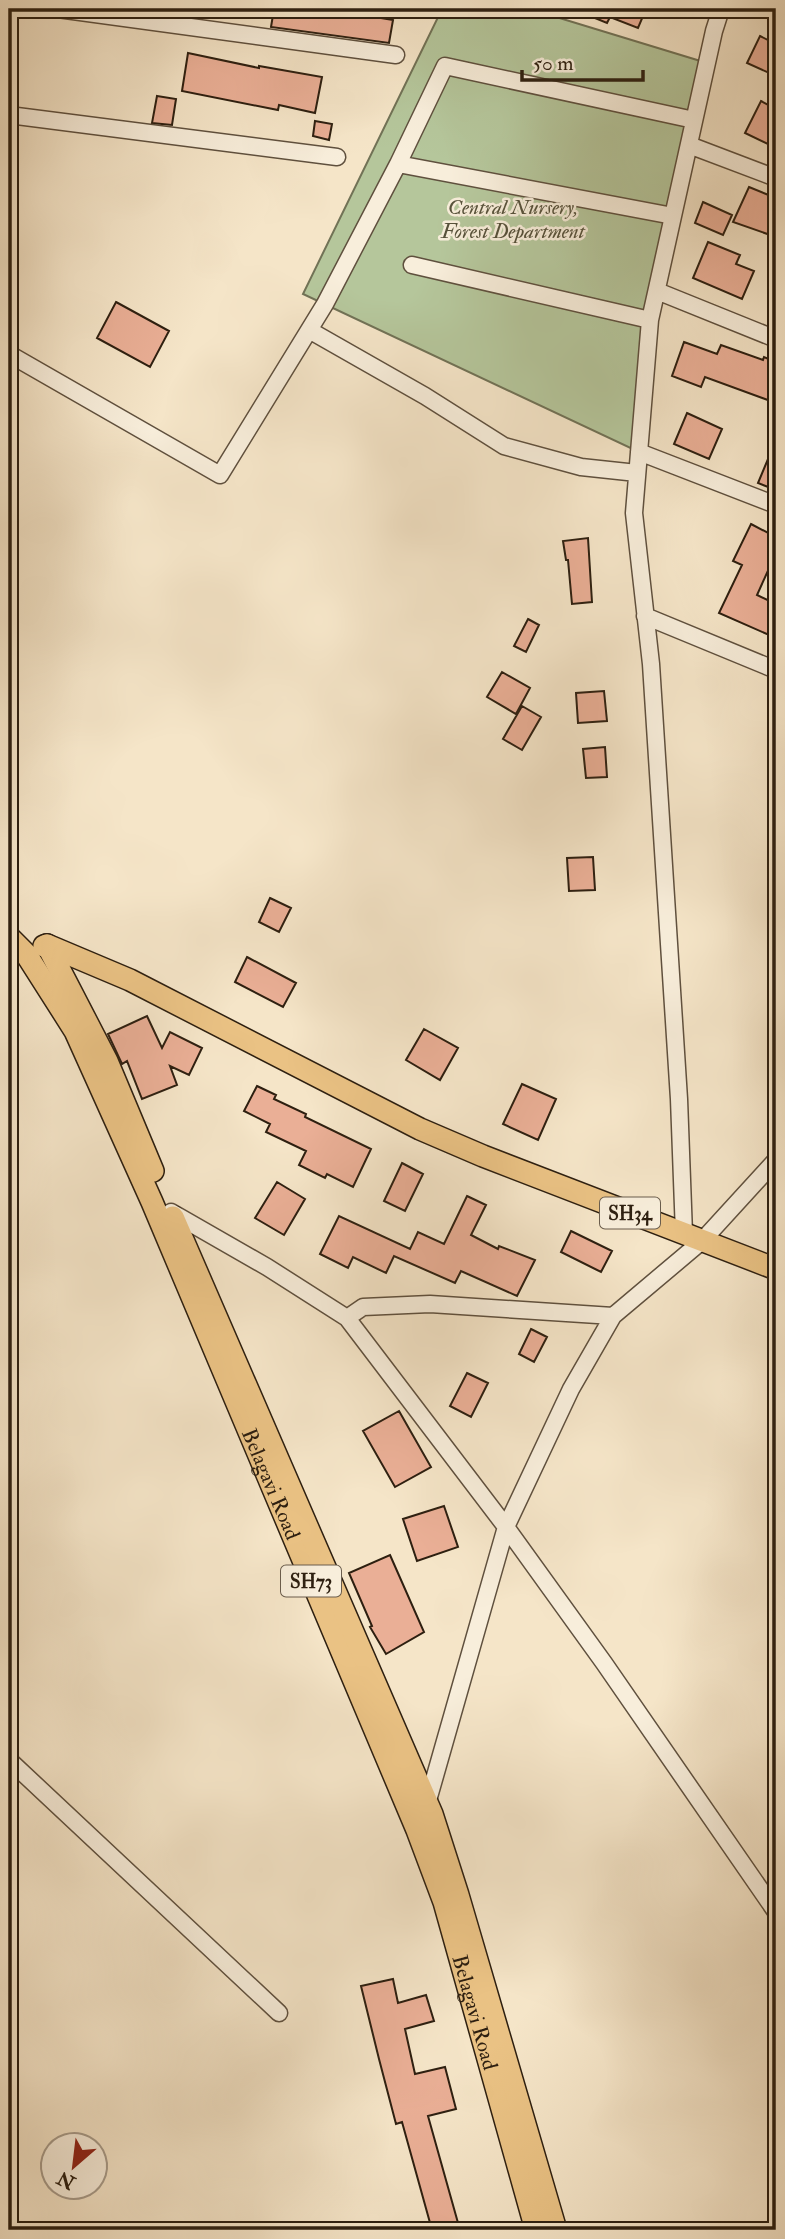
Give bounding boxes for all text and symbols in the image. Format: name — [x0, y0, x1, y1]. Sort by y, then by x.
scale bar — [522, 38, 643, 82]
text: 50 m — [533, 50, 574, 77]
park label: Central Nursery, Forest Department — [440, 194, 586, 245]
road number: SH34 — [600, 1198, 660, 1228]
street label: Belagavi Road — [235, 1425, 306, 1545]
road number: SH73 — [281, 1566, 341, 1596]
street label: Belagavi Road — [446, 1952, 504, 2074]
north arrow — [38, 2130, 108, 2200]
text: N — [52, 2165, 81, 2195]

